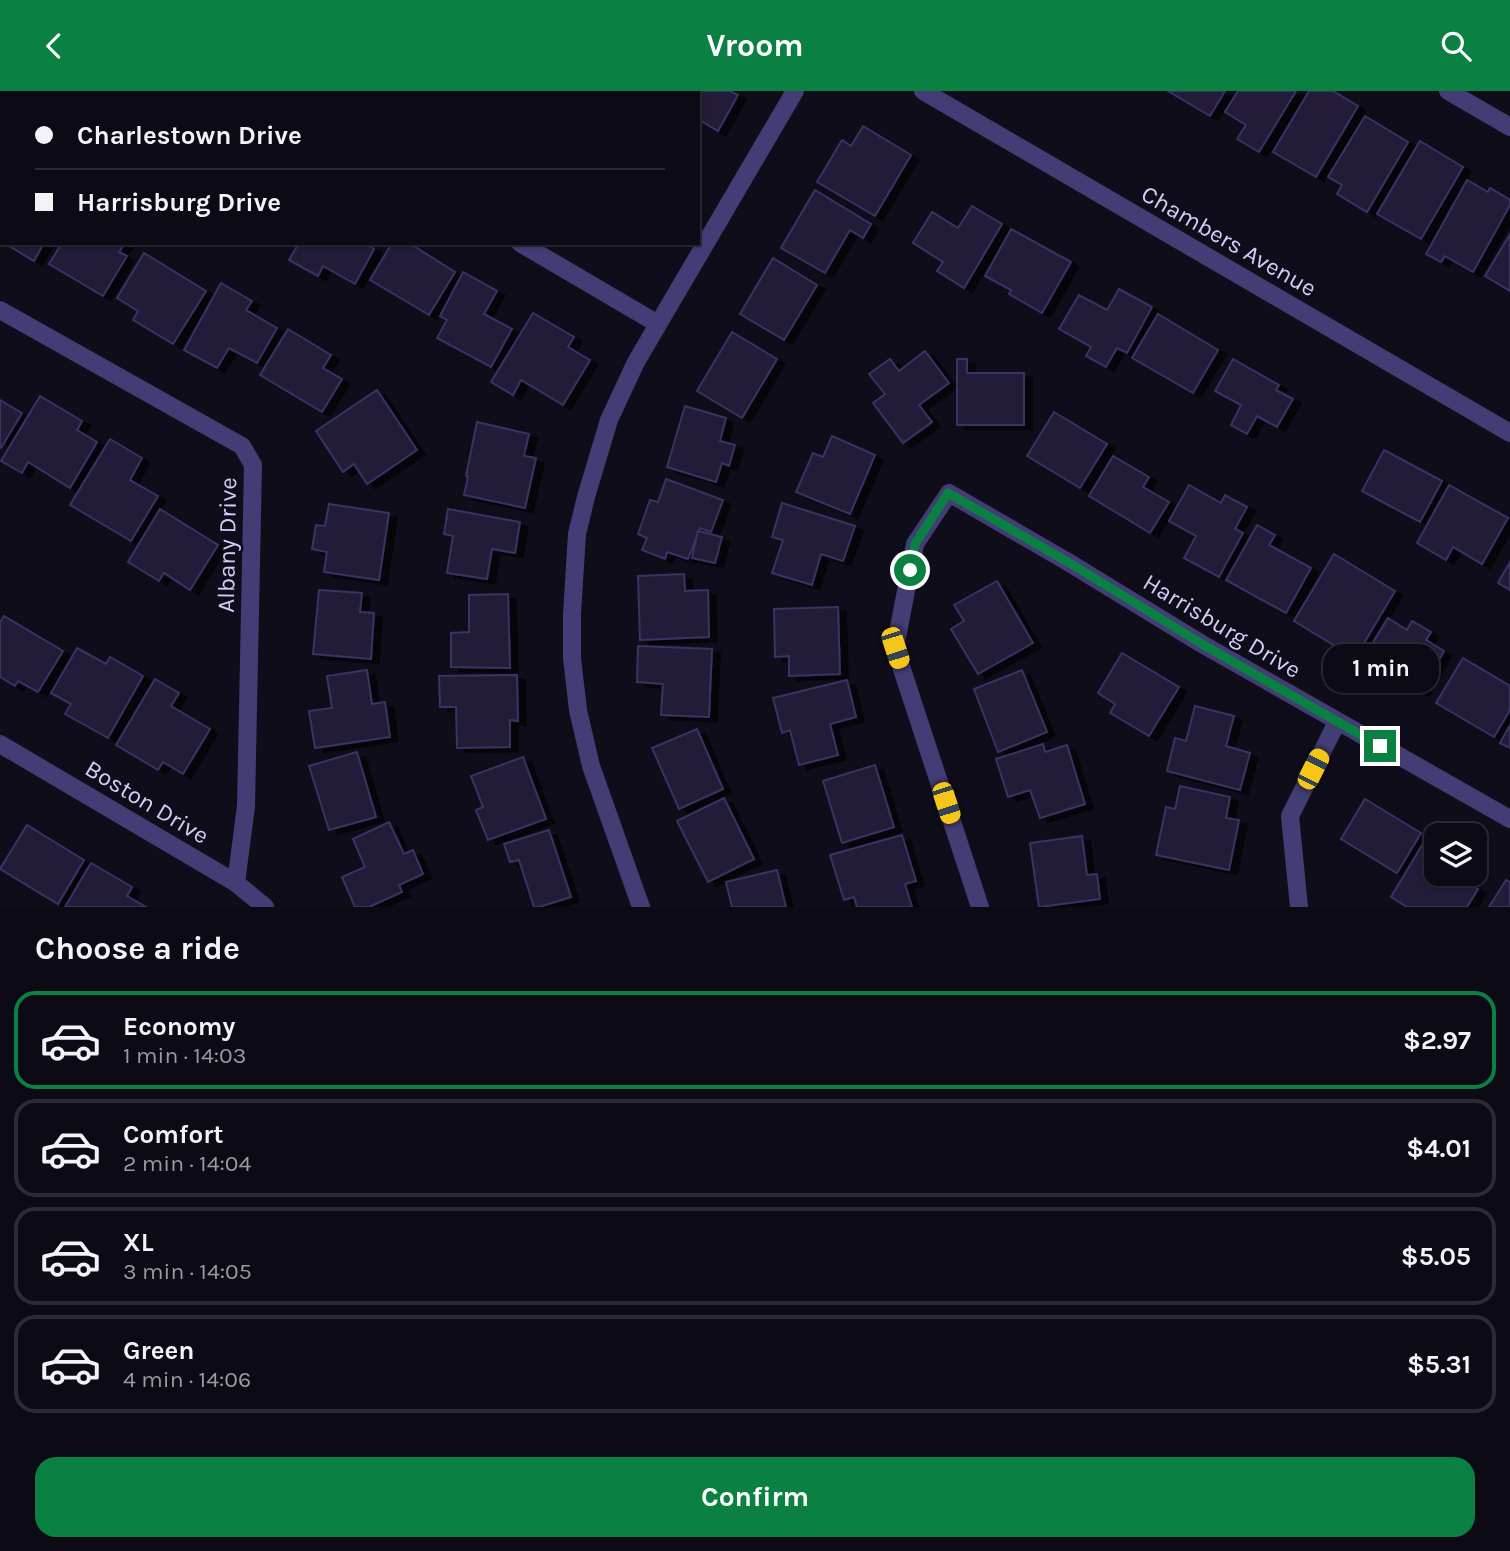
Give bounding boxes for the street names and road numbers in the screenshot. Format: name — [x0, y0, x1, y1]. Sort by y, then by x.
street label: Chambers Avenue — [1137, 180, 1321, 302]
street label: Albany Drive — [212, 477, 242, 613]
street label: Harrisburg Drive — [1138, 568, 1306, 684]
street label: Boston Drive — [80, 754, 214, 850]

